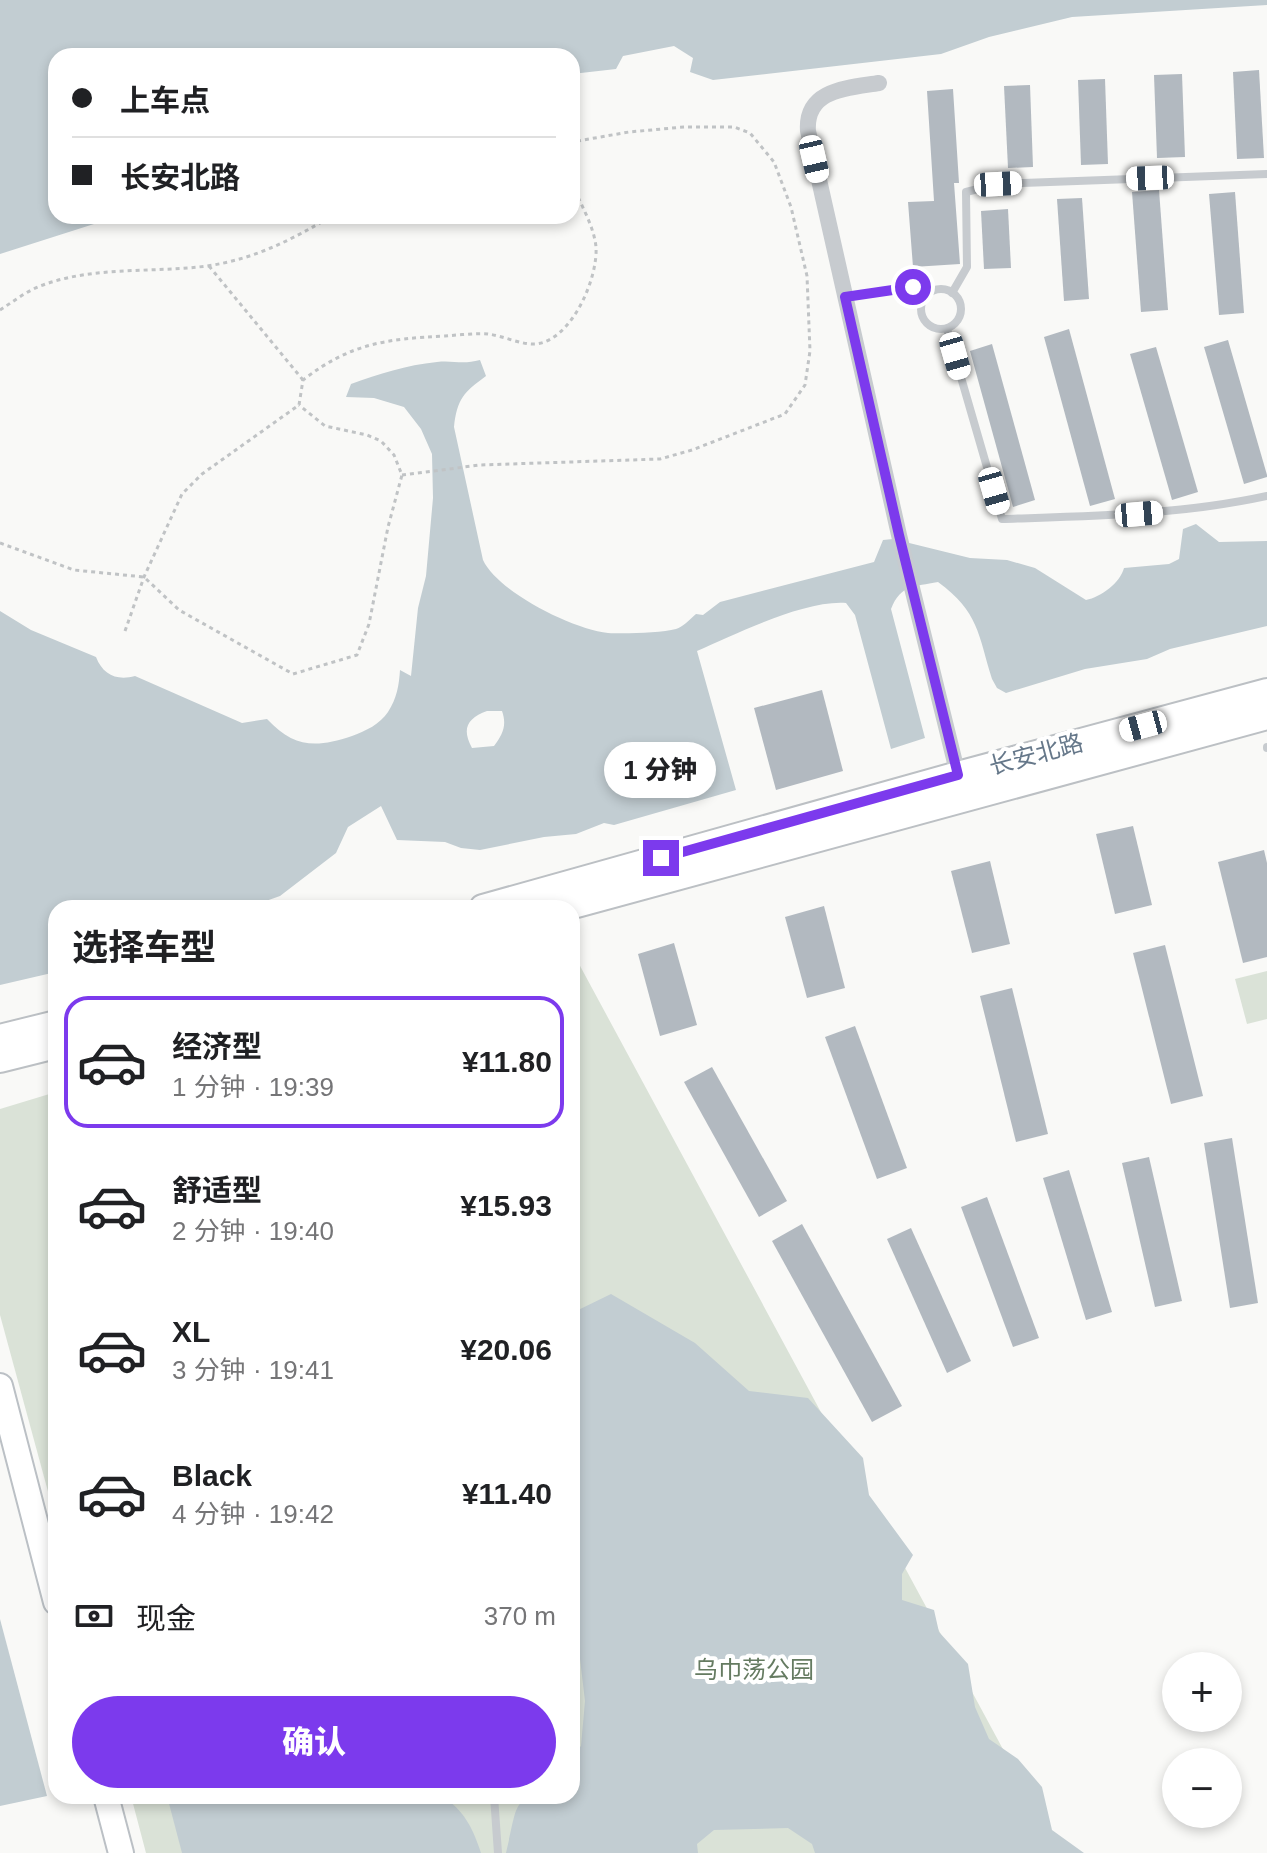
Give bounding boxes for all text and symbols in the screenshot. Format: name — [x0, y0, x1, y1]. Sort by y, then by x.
text: 上车点 — [120, 84, 210, 117]
car — [797, 133, 831, 185]
text: 长安北路 — [120, 161, 240, 194]
car — [1126, 165, 1174, 191]
car — [973, 171, 1023, 197]
route start — [895, 269, 931, 305]
car — [937, 330, 973, 382]
car — [976, 465, 1012, 517]
car — [1114, 500, 1164, 528]
car — [1117, 708, 1169, 744]
street label: 长安北路 — [986, 729, 1086, 779]
callout: 1 分钟 — [605, 742, 717, 798]
text: 1 分钟 — [623, 755, 697, 785]
route end — [643, 840, 679, 876]
text: 选择车型 — [72, 927, 216, 968]
icon: car — [76, 1026, 148, 1098]
text: 经济型 — [172, 1030, 262, 1063]
text: ¥11.80 — [462, 1045, 552, 1078]
text: 1 分钟 · 19:39 — [172, 1072, 334, 1102]
icon: car — [76, 1170, 148, 1242]
text: 舒适型 — [172, 1174, 262, 1207]
text: ¥15.93 — [460, 1189, 552, 1222]
text: 2 分钟 · 19:40 — [172, 1216, 334, 1246]
icon: car — [76, 1314, 148, 1386]
text: XL — [172, 1315, 210, 1348]
text: ¥20.06 — [460, 1333, 552, 1366]
text: 3 分钟 · 19:41 — [172, 1355, 334, 1385]
icon: car — [76, 1458, 148, 1530]
text: Black — [172, 1459, 252, 1492]
text: ¥11.40 — [462, 1477, 552, 1510]
text: 4 分钟 · 19:42 — [172, 1499, 334, 1529]
icon: cash — [72, 1594, 116, 1638]
text: 370 m — [484, 1601, 556, 1631]
text: 现金 — [136, 1602, 196, 1635]
map controls — [1162, 1652, 1242, 1828]
button: + — [1162, 1652, 1242, 1732]
park label: 乌巾荡公园 — [694, 1656, 814, 1683]
button: 确认 — [72, 1696, 556, 1788]
button: − — [1162, 1748, 1242, 1828]

